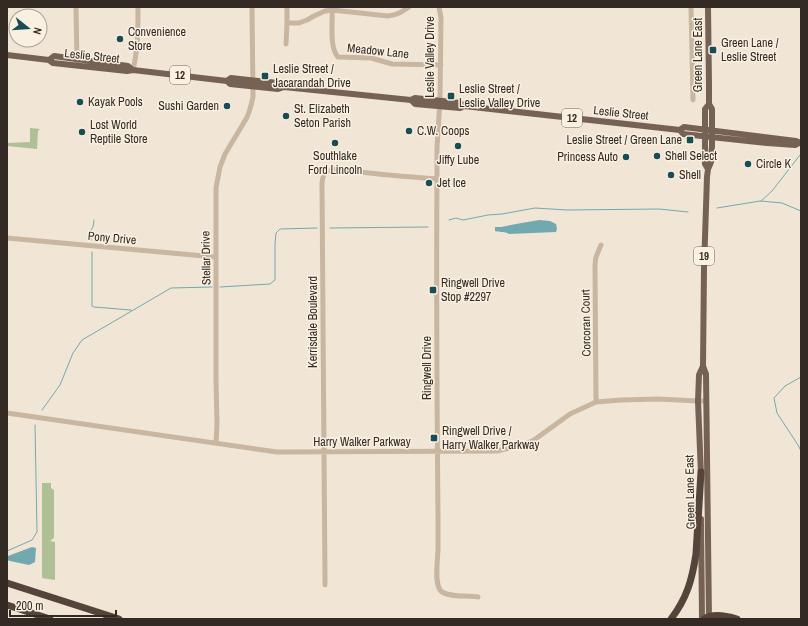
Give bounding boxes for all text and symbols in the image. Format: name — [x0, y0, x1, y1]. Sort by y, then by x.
north arrow — [8, 8, 48, 48]
street label: Leslie Valley Drive — [422, 16, 438, 98]
street label: Green Lane East — [690, 18, 706, 92]
place label: Convenience Store — [128, 24, 186, 54]
text: N — [30, 26, 45, 36]
marker: Convenience Store — [115, 34, 125, 44]
place label: Green Lane / Leslie Street — [721, 35, 779, 65]
street label: Meadow Lane — [346, 40, 410, 62]
street label: Leslie Street — [64, 45, 121, 67]
marker: Green Lane / Leslie Street — [708, 45, 718, 55]
place label: Leslie Street / Jacarandah Drive — [273, 61, 351, 91]
road number: 12 — [170, 66, 190, 84]
marker: Leslie Street / Jacarandah Drive — [260, 71, 270, 81]
place label: Leslie Street / Leslie Valley Drive — [459, 81, 540, 111]
marker: Leslie Street / Leslie Valley Drive — [446, 91, 456, 101]
place label: Kayak Pools — [88, 94, 143, 110]
marker: Kayak Pools — [75, 97, 85, 107]
place label: Sushi Garden — [158, 98, 219, 114]
marker: Sushi Garden — [222, 101, 232, 111]
place label: St. Elizabeth Seton Parish — [294, 101, 351, 131]
street label: Leslie Street — [593, 102, 650, 124]
road number: 12 — [562, 109, 582, 127]
marker: St. Elizabeth Seton Parish — [281, 111, 291, 121]
place label: Lost World Reptile Store — [90, 117, 147, 147]
place label: C.W. Coops — [417, 123, 470, 139]
marker: C.W. Coops — [404, 126, 414, 136]
marker: Lost World Reptile Store — [77, 127, 87, 137]
place label: Leslie Street / Green Lane — [567, 132, 682, 148]
marker: Leslie Street / Green Lane — [685, 135, 695, 145]
marker: Southlake Ford Lincoln — [330, 138, 340, 148]
marker: Jiffy Lube — [453, 141, 463, 151]
place label: Southlake Ford Lincoln — [308, 148, 362, 178]
place label: Shell Select — [665, 148, 717, 164]
place label: Princess Auto — [557, 149, 618, 165]
marker: Shell Select — [652, 151, 662, 161]
place label: Jiffy Lube — [437, 152, 479, 168]
marker: Princess Auto — [621, 152, 631, 162]
place label: Circle K — [756, 156, 791, 172]
marker: Circle K — [743, 159, 753, 169]
place label: Shell — [679, 167, 701, 183]
marker: Shell — [666, 170, 676, 180]
place label: Jet Ice — [437, 175, 466, 191]
marker: Jet Ice — [424, 178, 434, 188]
street label: Pony Drive — [87, 228, 137, 248]
street label: Stellar Drive — [198, 231, 214, 285]
road number: 19 — [694, 247, 714, 265]
place label: Ringwell Drive Stop #2297 — [441, 275, 505, 305]
street label: Kerrisdale Boulevard — [305, 276, 321, 368]
marker: Ringwell Drive Stop #2297 — [428, 285, 438, 295]
street label: Corcoran Court — [577, 289, 595, 357]
street label: Ringwell Drive — [419, 336, 435, 400]
place label: Ringwell Drive / Harry Walker Parkway — [442, 423, 540, 453]
marker: Ringwell Drive / Harry Walker Parkway — [429, 433, 439, 443]
street label: Harry Walker Parkway — [313, 434, 411, 450]
street label: Green Lane East — [681, 454, 699, 529]
scale bar — [10, 592, 116, 618]
text: 200 m — [16, 598, 43, 614]

